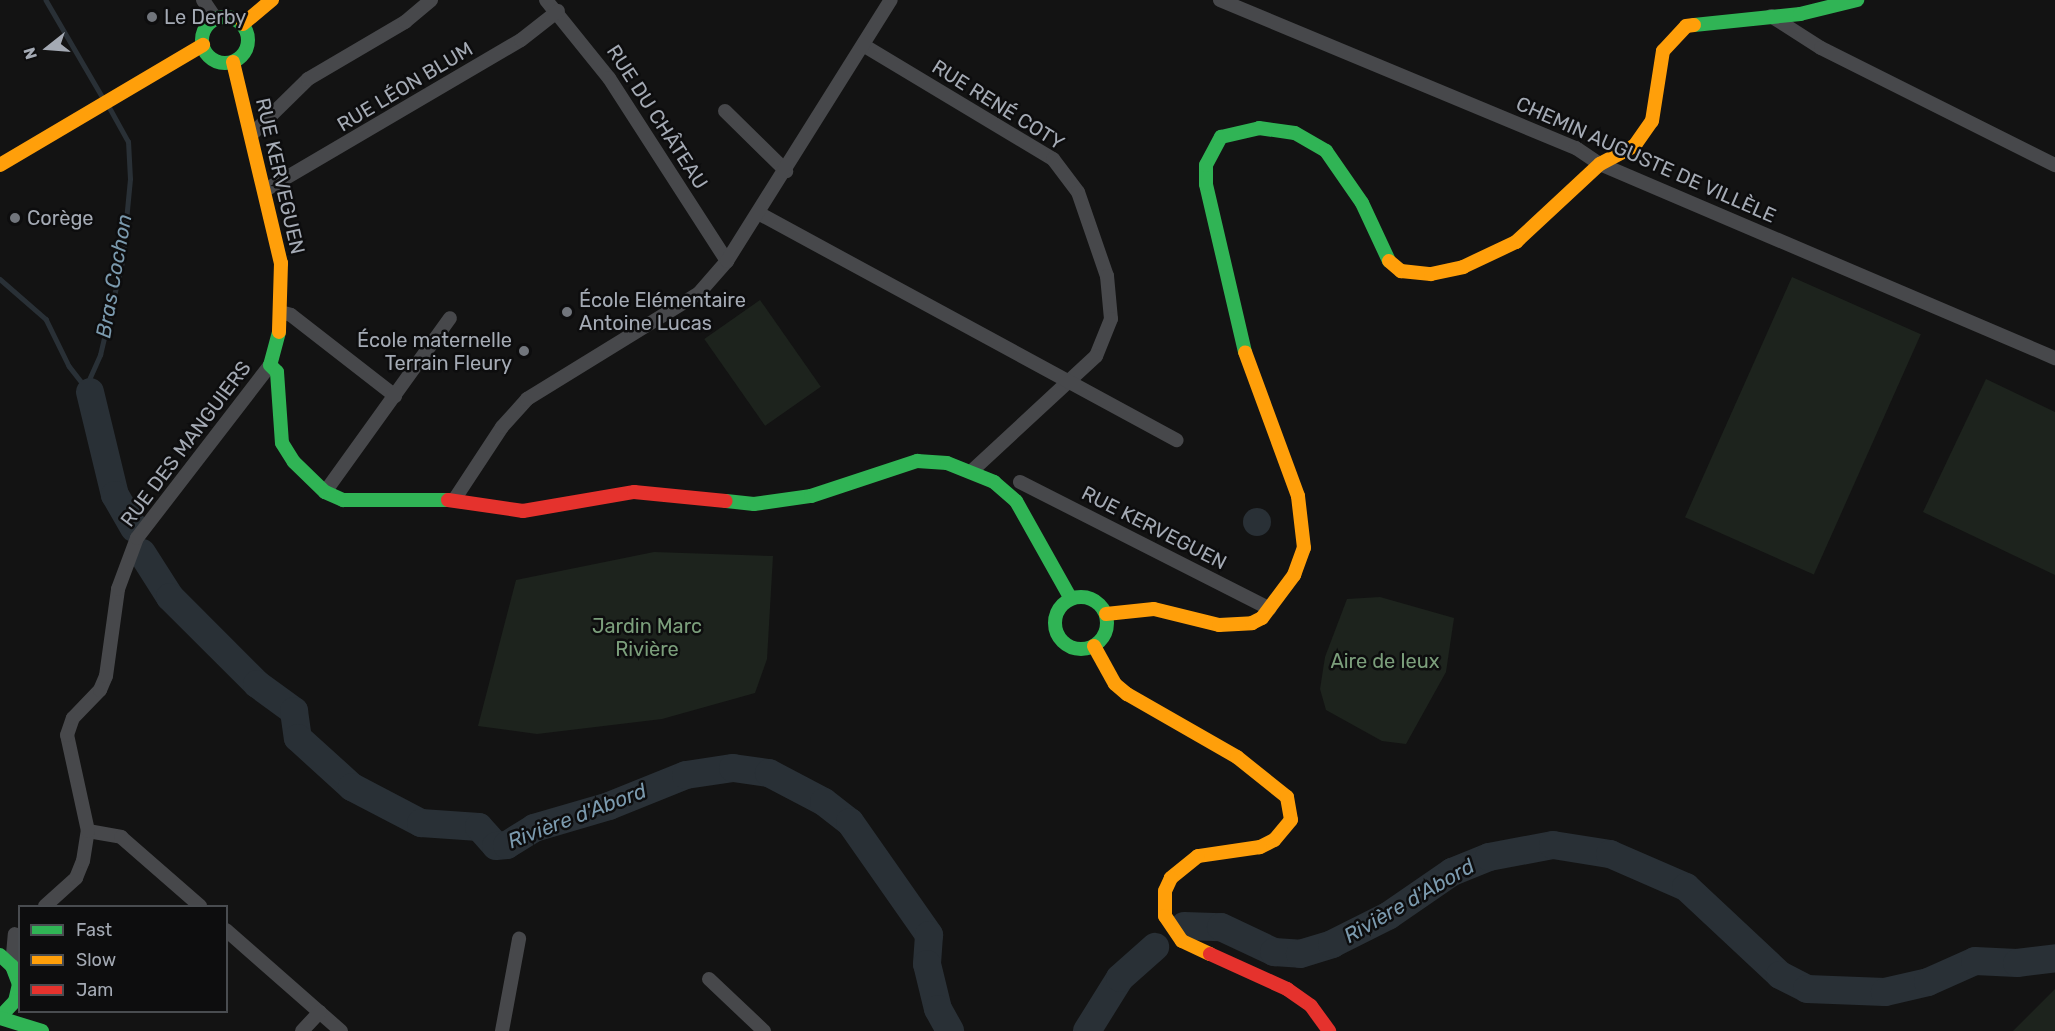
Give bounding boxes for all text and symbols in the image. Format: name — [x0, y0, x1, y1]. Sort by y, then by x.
place label: Le Derby — [164, 5, 246, 29]
marker: Le Derby — [145, 10, 159, 24]
north arrow — [18, 18, 78, 78]
street label: RUE LÉON BLUM — [333, 37, 477, 137]
street label: RUE DU CHÂTEAU — [601, 40, 713, 194]
text: N — [20, 45, 41, 62]
street label: RUE RENÉ COTY — [927, 55, 1069, 155]
street label: CHEMIN AUGUSTE DE VILLÈLE — [1512, 92, 1780, 228]
street label: RUE KERVEGUEN — [250, 95, 310, 257]
place label: Corège — [27, 206, 94, 230]
marker: Corège — [8, 211, 22, 225]
water label: Bras Cochon — [91, 212, 137, 340]
place label: École Elémentaire Antoine Lucas — [579, 288, 746, 335]
marker: École Elémentaire Antoine Lucas — [560, 305, 574, 319]
place label: École maternelle Terrain Fleury — [357, 328, 512, 375]
marker: École maternelle Terrain Fleury — [517, 344, 531, 358]
street label: RUE DES MANGUIERS — [116, 356, 256, 532]
street label: RUE KERVEGUEN — [1077, 481, 1231, 575]
park label: Jardin Marc Rivière — [592, 614, 702, 661]
park label: Aire de Ieux — [1330, 649, 1440, 673]
water label: Rivière d'Abord — [504, 778, 650, 854]
water label: Rivière d'Abord — [1339, 853, 1479, 949]
legend — [18, 905, 228, 1013]
text: Fast — [76, 919, 112, 941]
text: Slow — [76, 949, 116, 971]
text: Jam — [76, 979, 113, 1001]

